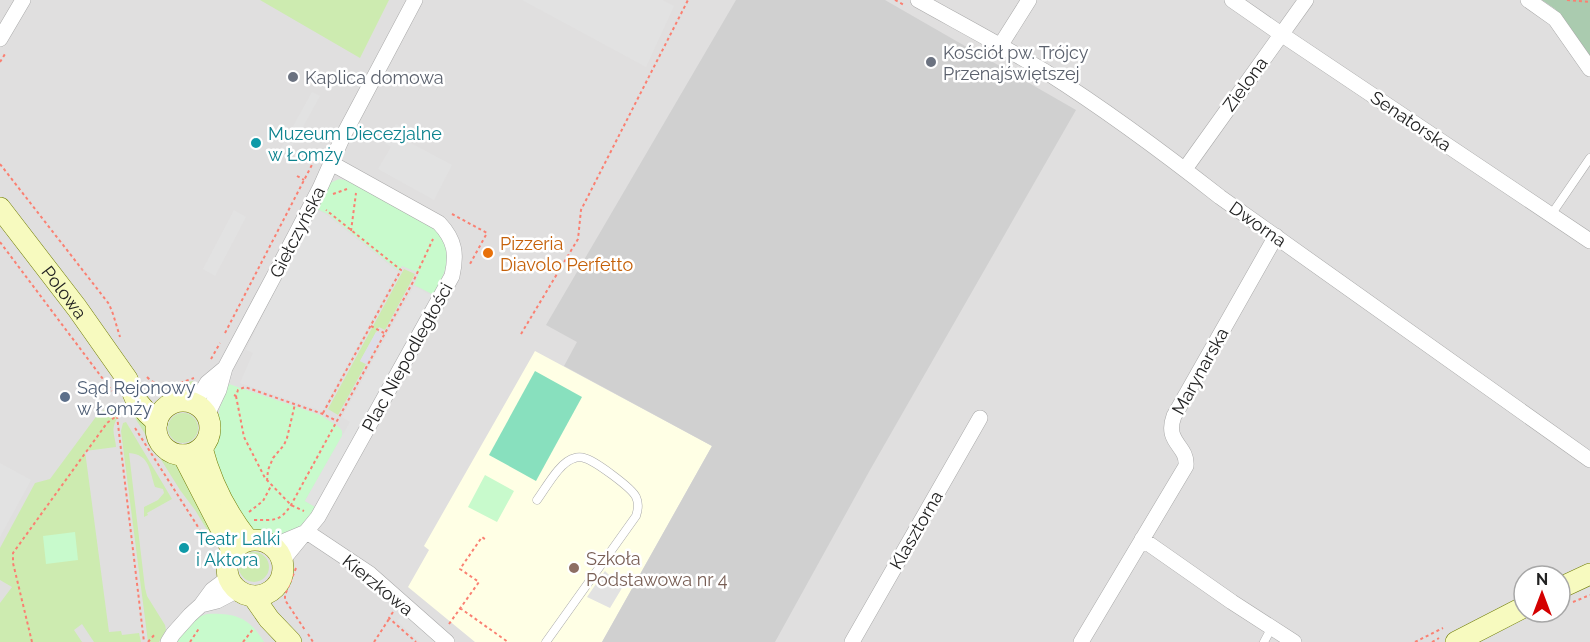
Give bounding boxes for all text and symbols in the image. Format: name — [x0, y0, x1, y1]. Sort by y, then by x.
place label: Kościół pw. Trójcy Przenajświętszej — [943, 42, 1089, 84]
street label: Zielona — [1218, 53, 1272, 115]
marker: Kościół pw. Trójcy Przenajświętszej — [924, 55, 938, 69]
place label: Kaplica domowa — [305, 67, 444, 88]
marker: Kaplica domowa — [286, 70, 300, 84]
street label: Senatorska — [1367, 86, 1455, 156]
place label: Muzeum Diecezjalne w Łomży — [268, 123, 442, 165]
marker: Muzeum Diecezjalne w Łomży — [249, 136, 263, 150]
street label: Giełczyńska — [265, 183, 329, 281]
street label: Dworna — [1226, 197, 1290, 251]
place label: Pizzeria Diavolo Perfetto — [500, 233, 633, 275]
marker: Pizzeria Diavolo Perfetto — [481, 246, 495, 260]
street label: Polowa — [38, 261, 92, 323]
street label: Plac Niepodległości — [357, 279, 457, 435]
street label: Marynarska — [1167, 324, 1233, 418]
place label: Sąd Rejonowy w Łomży — [77, 377, 196, 419]
marker: Sąd Rejonowy w Łomży — [58, 390, 72, 404]
street label: Klasztorna — [885, 487, 947, 573]
place label: Teatr Lalki i Aktora — [196, 528, 280, 570]
marker: Teatr Lalki i Aktora — [177, 541, 191, 555]
place label: Szkoła Podstawowa nr 4 — [586, 548, 728, 590]
street label: Kierzkowa — [338, 550, 418, 620]
marker: Szkoła Podstawowa nr 4 — [567, 561, 581, 575]
north arrow — [1512, 564, 1572, 624]
text: N — [1536, 570, 1548, 589]

